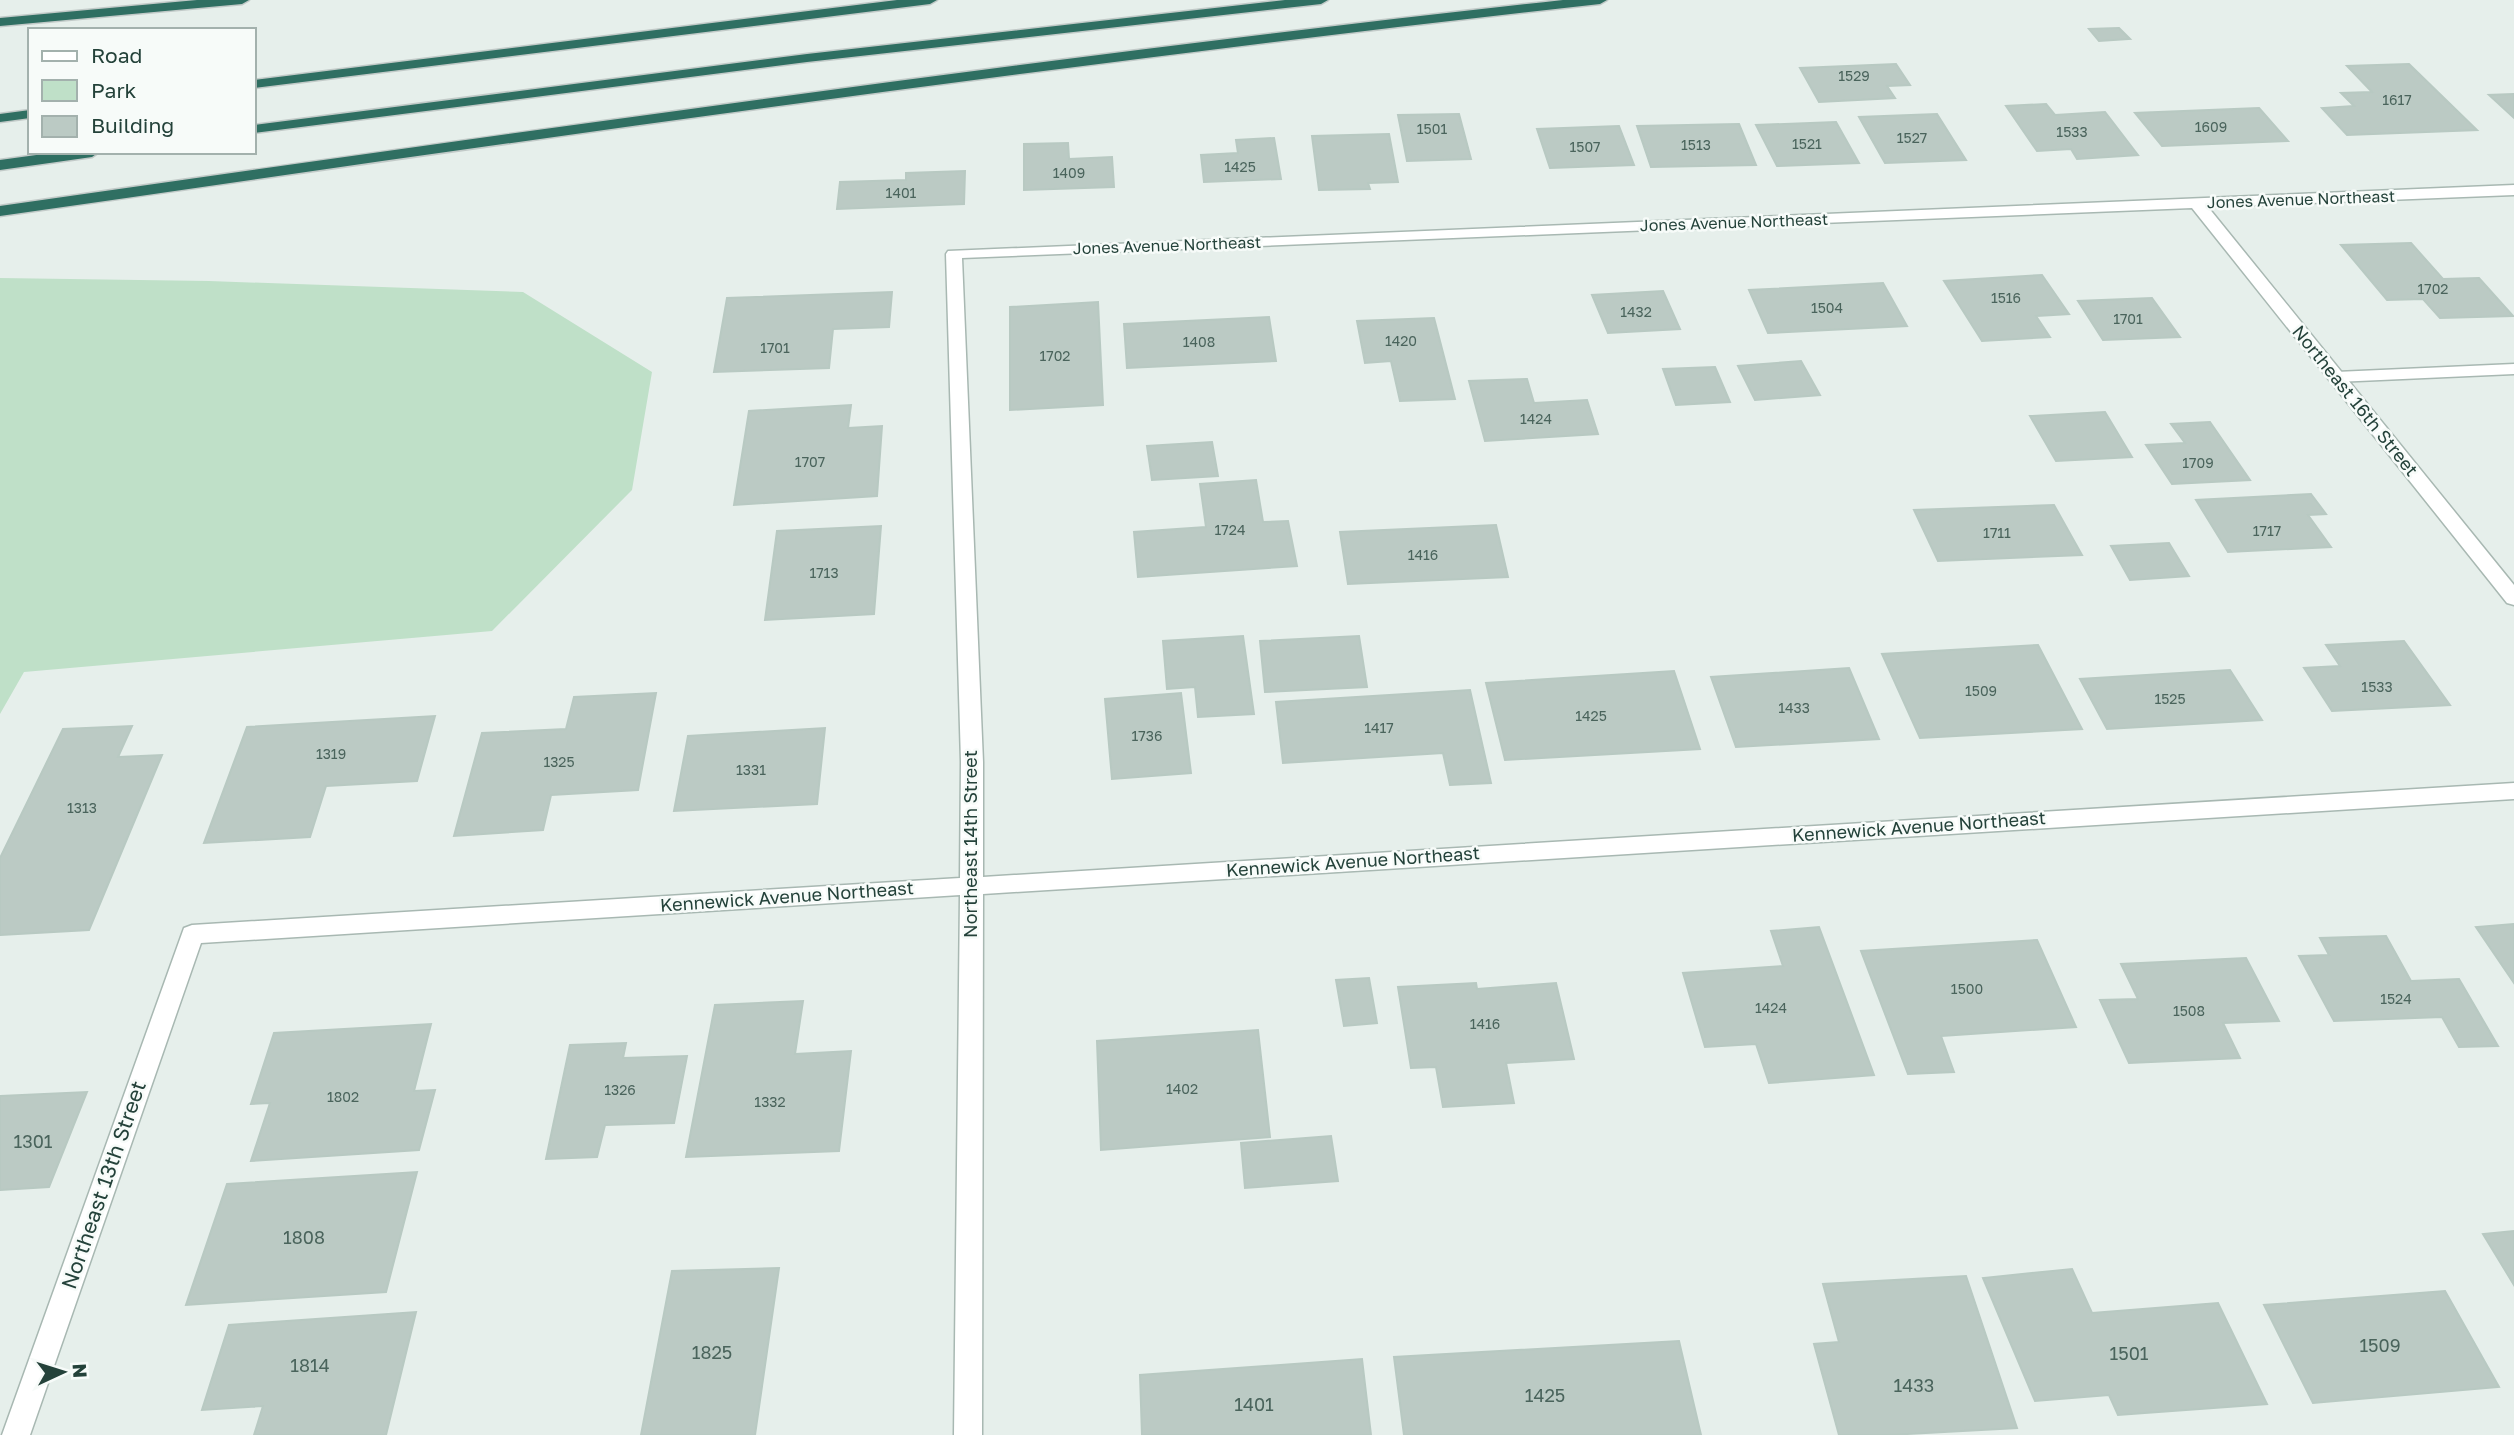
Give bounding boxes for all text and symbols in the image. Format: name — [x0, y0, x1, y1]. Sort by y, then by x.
legend — [28, 28, 256, 154]
text: Road — [91, 42, 142, 68]
house number: 1529 — [1838, 67, 1870, 84]
text: Park — [91, 77, 137, 103]
house number: 1617 — [2382, 91, 2412, 108]
text: Building — [91, 112, 174, 138]
house number: 1609 — [2195, 118, 2227, 135]
house number: 1501 — [1417, 120, 1447, 137]
house number: 1533 — [2056, 123, 2088, 140]
house number: 1527 — [1897, 129, 1927, 146]
house number: 1521 — [1792, 135, 1822, 152]
house number: 1513 — [1681, 136, 1711, 153]
house number: 1507 — [1569, 138, 1601, 155]
house number: 1425 — [1224, 158, 1256, 175]
house number: 1409 — [1053, 164, 1085, 181]
house number: 1401 — [886, 184, 917, 201]
street label: Jones Avenue Northeast — [2207, 186, 2395, 212]
street label: Jones Avenue Northeast — [1640, 209, 1828, 235]
street label: Jones Avenue Northeast — [1073, 232, 1261, 258]
house number: 1702 — [2417, 280, 2449, 297]
house number: 1516 — [1991, 289, 2021, 306]
house number: 1504 — [1811, 299, 1843, 316]
house number: 1432 — [1620, 303, 1652, 320]
house number: 1701 — [2113, 310, 2143, 327]
street label: Northeast 16th Street — [2288, 321, 2423, 480]
house number: 1420 — [1385, 332, 1417, 349]
house number: 1408 — [1183, 333, 1215, 350]
house number: 1701 — [760, 339, 790, 356]
house number: 1702 — [1039, 347, 1071, 364]
house number: 1424 — [1520, 410, 1552, 427]
house number: 1707 — [795, 453, 825, 470]
house number: 1709 — [2182, 454, 2214, 471]
house number: 1724 — [1215, 521, 1245, 538]
house number: 1717 — [2253, 522, 2281, 539]
house number: 1711 — [1983, 524, 2011, 541]
house number: 1416 — [1408, 546, 1438, 563]
house number: 1713 — [809, 564, 839, 581]
house number: 1533 — [2361, 678, 2393, 695]
house number: 1509 — [1965, 682, 1997, 699]
house number: 1525 — [2154, 690, 2186, 707]
house number: 1433 — [1778, 699, 1810, 716]
house number: 1425 — [1575, 707, 1607, 724]
house number: 1417 — [1364, 719, 1394, 736]
house number: 1736 — [1132, 727, 1162, 744]
house number: 1319 — [316, 745, 346, 762]
street label: Northeast 14th Street — [959, 750, 981, 938]
house number: 1325 — [543, 753, 575, 770]
house number: 1331 — [736, 761, 766, 778]
house number: 1313 — [67, 799, 97, 816]
street label: Kennewick Avenue Northeast — [1791, 806, 2047, 846]
street label: Kennewick Avenue Northeast — [1225, 841, 1481, 881]
street label: Kennewick Avenue Northeast — [659, 876, 915, 916]
house number: 1500 — [1951, 980, 1983, 997]
house number: 1524 — [2380, 990, 2412, 1007]
house number: 1424 — [1755, 999, 1787, 1016]
house number: 1508 — [2173, 1002, 2205, 1019]
house number: 1416 — [1470, 1015, 1500, 1032]
street label: Northeast 13th Street — [55, 1077, 151, 1292]
house number: 1402 — [1166, 1080, 1198, 1097]
house number: 1326 — [604, 1081, 636, 1098]
house number: 1802 — [327, 1088, 359, 1105]
house number: 1332 — [754, 1093, 786, 1110]
house number: 1301 — [13, 1130, 53, 1152]
house number: 1808 — [283, 1226, 325, 1248]
house number: 1509 — [2359, 1334, 2401, 1356]
north arrow — [28, 1337, 98, 1407]
house number: 1825 — [692, 1341, 732, 1363]
house number: 1501 — [2109, 1342, 2149, 1364]
house number: 1814 — [290, 1354, 330, 1376]
text: N — [68, 1363, 92, 1379]
house number: 1433 — [1894, 1374, 1934, 1396]
house number: 1425 — [1525, 1384, 1565, 1406]
house number: 1401 — [1234, 1393, 1274, 1415]

